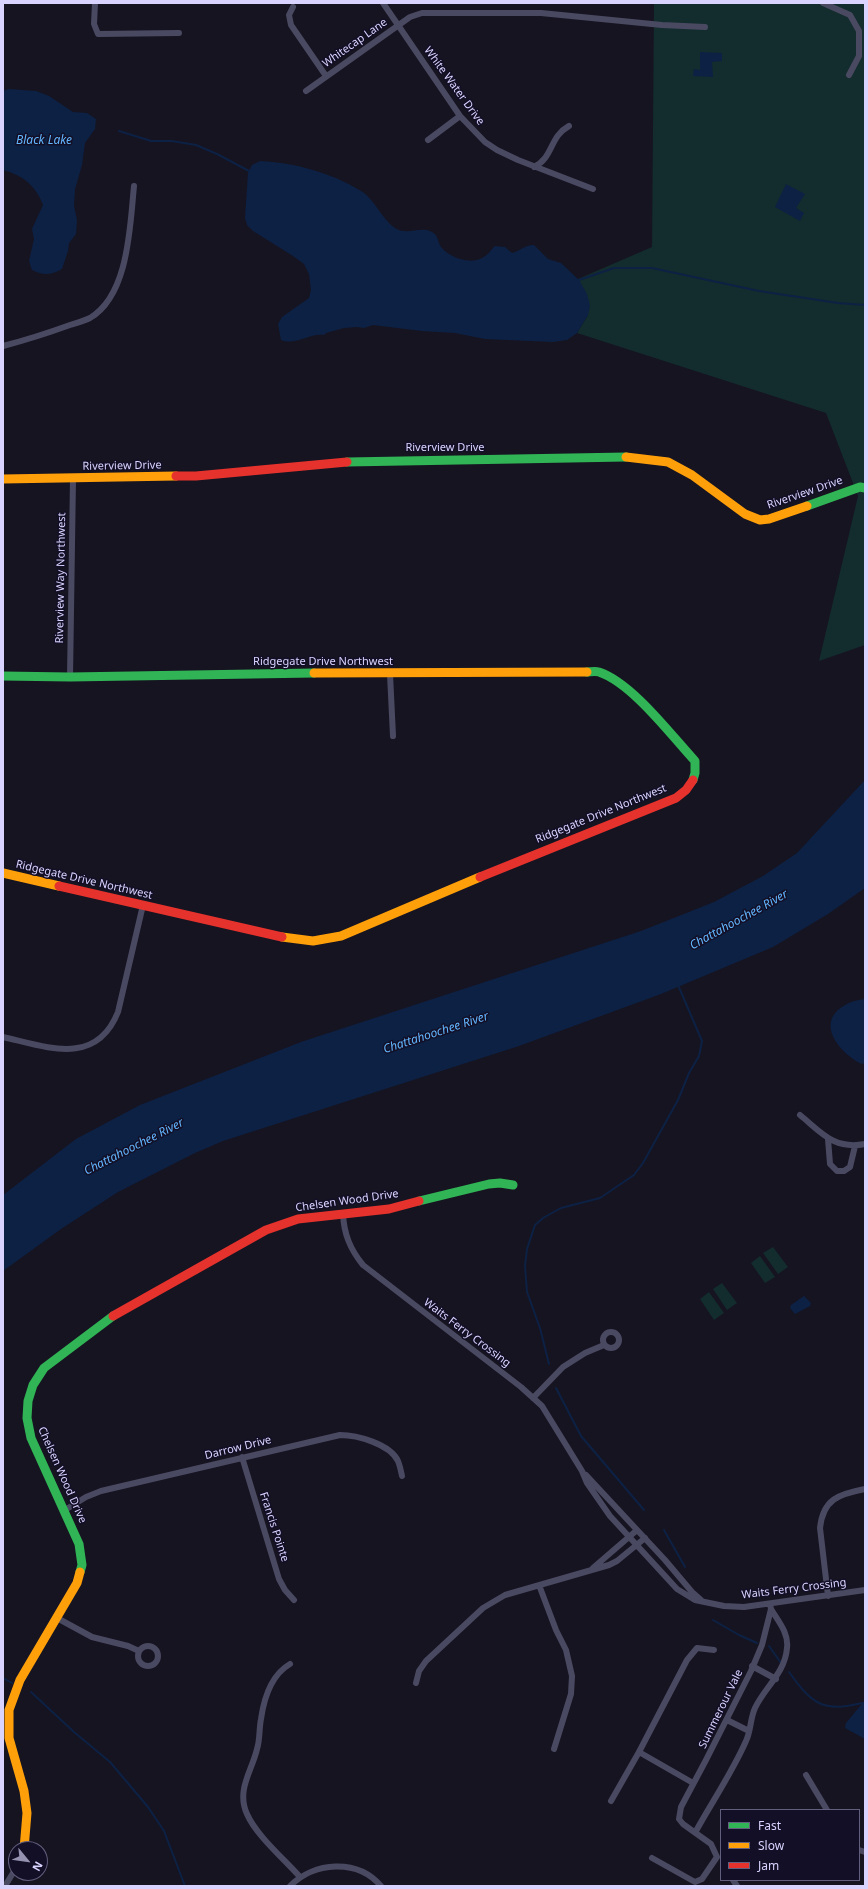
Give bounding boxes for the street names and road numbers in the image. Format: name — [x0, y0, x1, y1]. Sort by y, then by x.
street label: Whitecap Lane — [320, 16, 390, 70]
street label: White Water Drive — [421, 44, 487, 128]
street label: Riverview Drive — [405, 441, 485, 455]
street label: Riverview Drive — [82, 459, 162, 473]
street label: Riverview Drive — [765, 474, 845, 512]
street label: Riverview Way Northwest — [53, 512, 69, 644]
street label: Ridgegate Drive Northwest — [253, 655, 393, 669]
street label: Ridgegate Drive Northwest — [534, 782, 668, 846]
street label: Ridgegate Drive Northwest — [14, 858, 154, 902]
street label: Chelsen Wood Drive — [295, 1187, 399, 1215]
street label: Waits Ferry Crossing — [421, 1296, 513, 1370]
street label: Chelsen Wood Drive — [35, 1425, 89, 1525]
street label: Darrow Drive — [203, 1433, 273, 1463]
street label: Francis Pointe — [257, 1491, 291, 1563]
street label: Waits Ferry Crossing — [741, 1576, 847, 1602]
street label: Summerour Vale — [696, 1667, 746, 1751]

